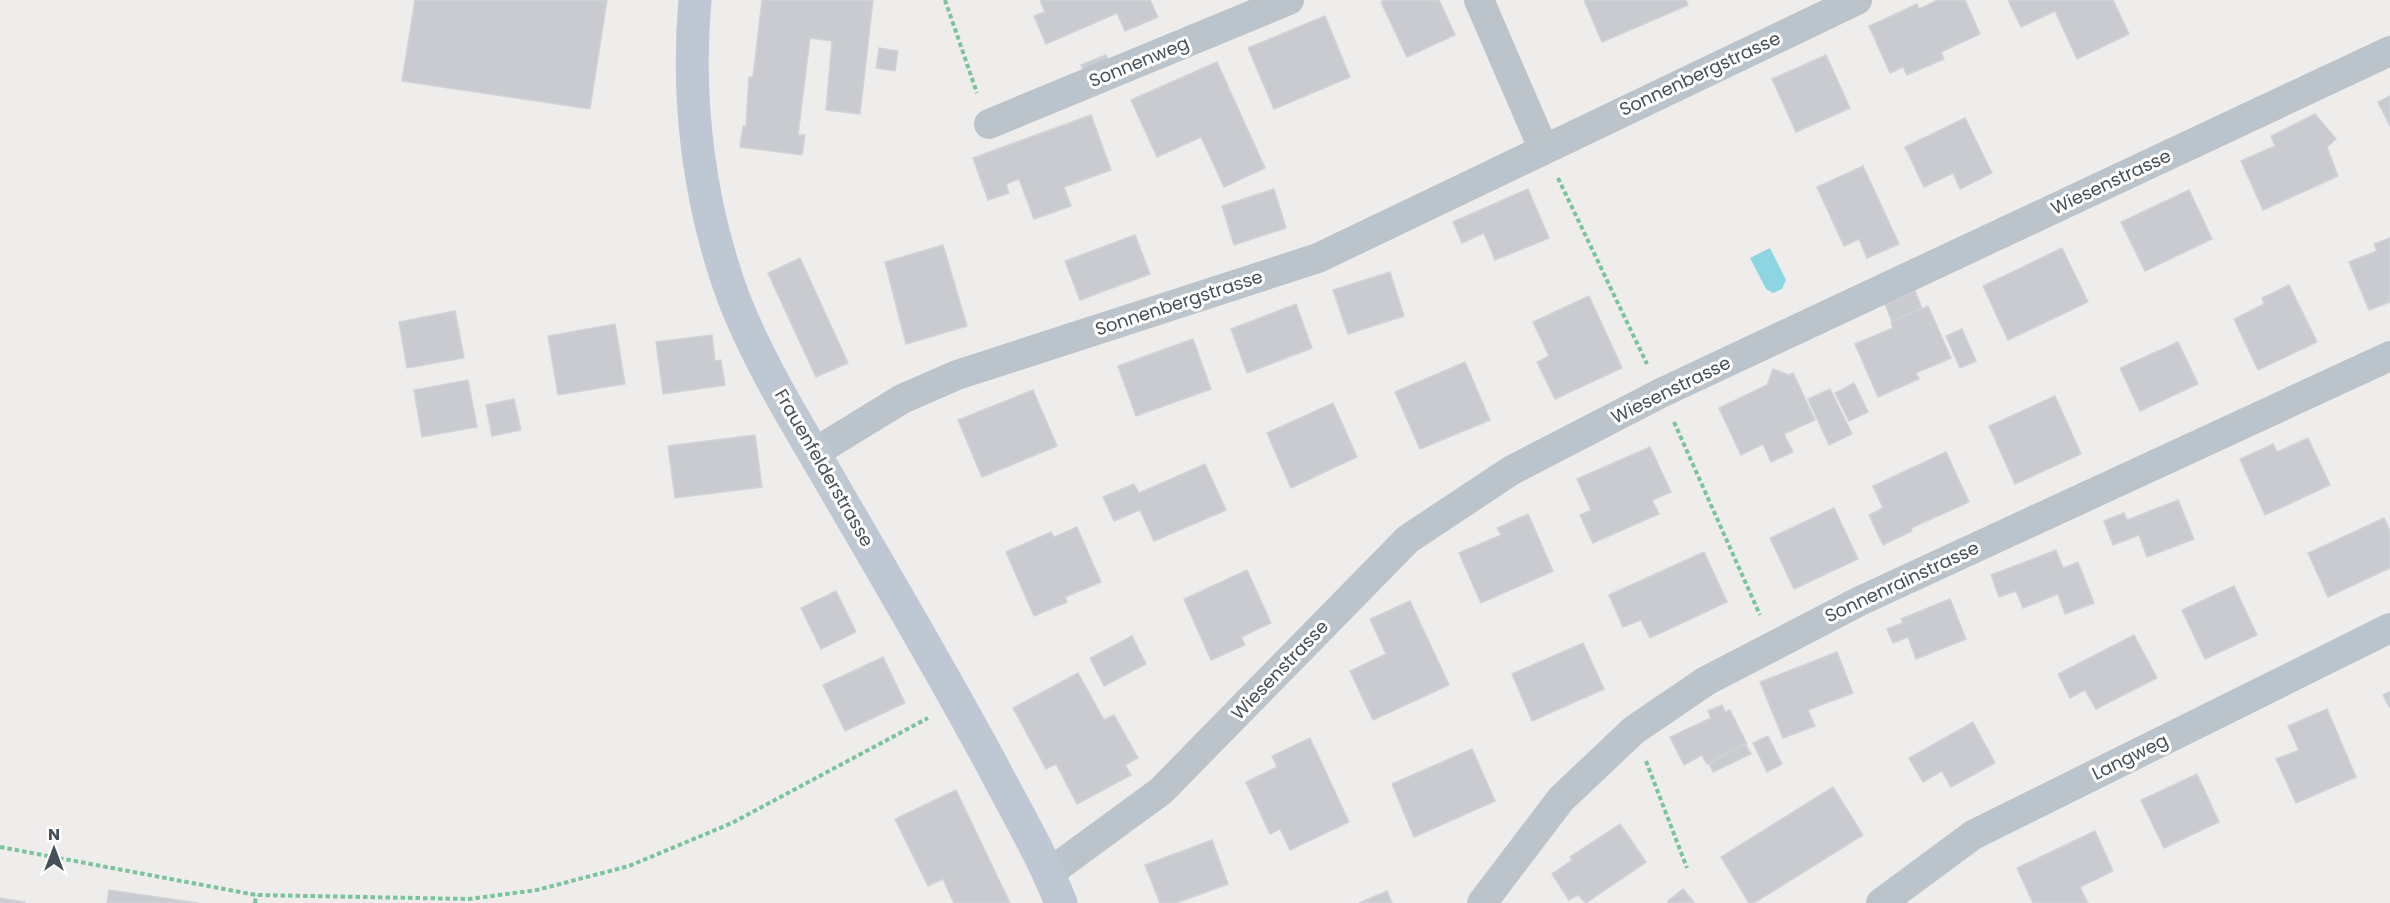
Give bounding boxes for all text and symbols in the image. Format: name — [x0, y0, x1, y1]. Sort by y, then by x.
street label: Sonnenbergstrasse — [1615, 25, 1784, 122]
street label: Sonnenweg — [1085, 30, 1193, 93]
street label: Wiesenstrasse — [2047, 143, 2175, 220]
street label: Sonnenbergstrasse — [1092, 264, 1266, 341]
street label: Wiesenstrasse — [1607, 350, 1735, 429]
street label: Frauenfelderstrasse — [769, 384, 880, 551]
street label: Sonnenrainstrasse — [1821, 535, 1983, 628]
street label: Wiesenstrasse — [1225, 614, 1334, 725]
street label: Langweg — [2088, 727, 2172, 786]
north arrow — [24, 819, 84, 879]
text: N — [48, 823, 60, 846]

